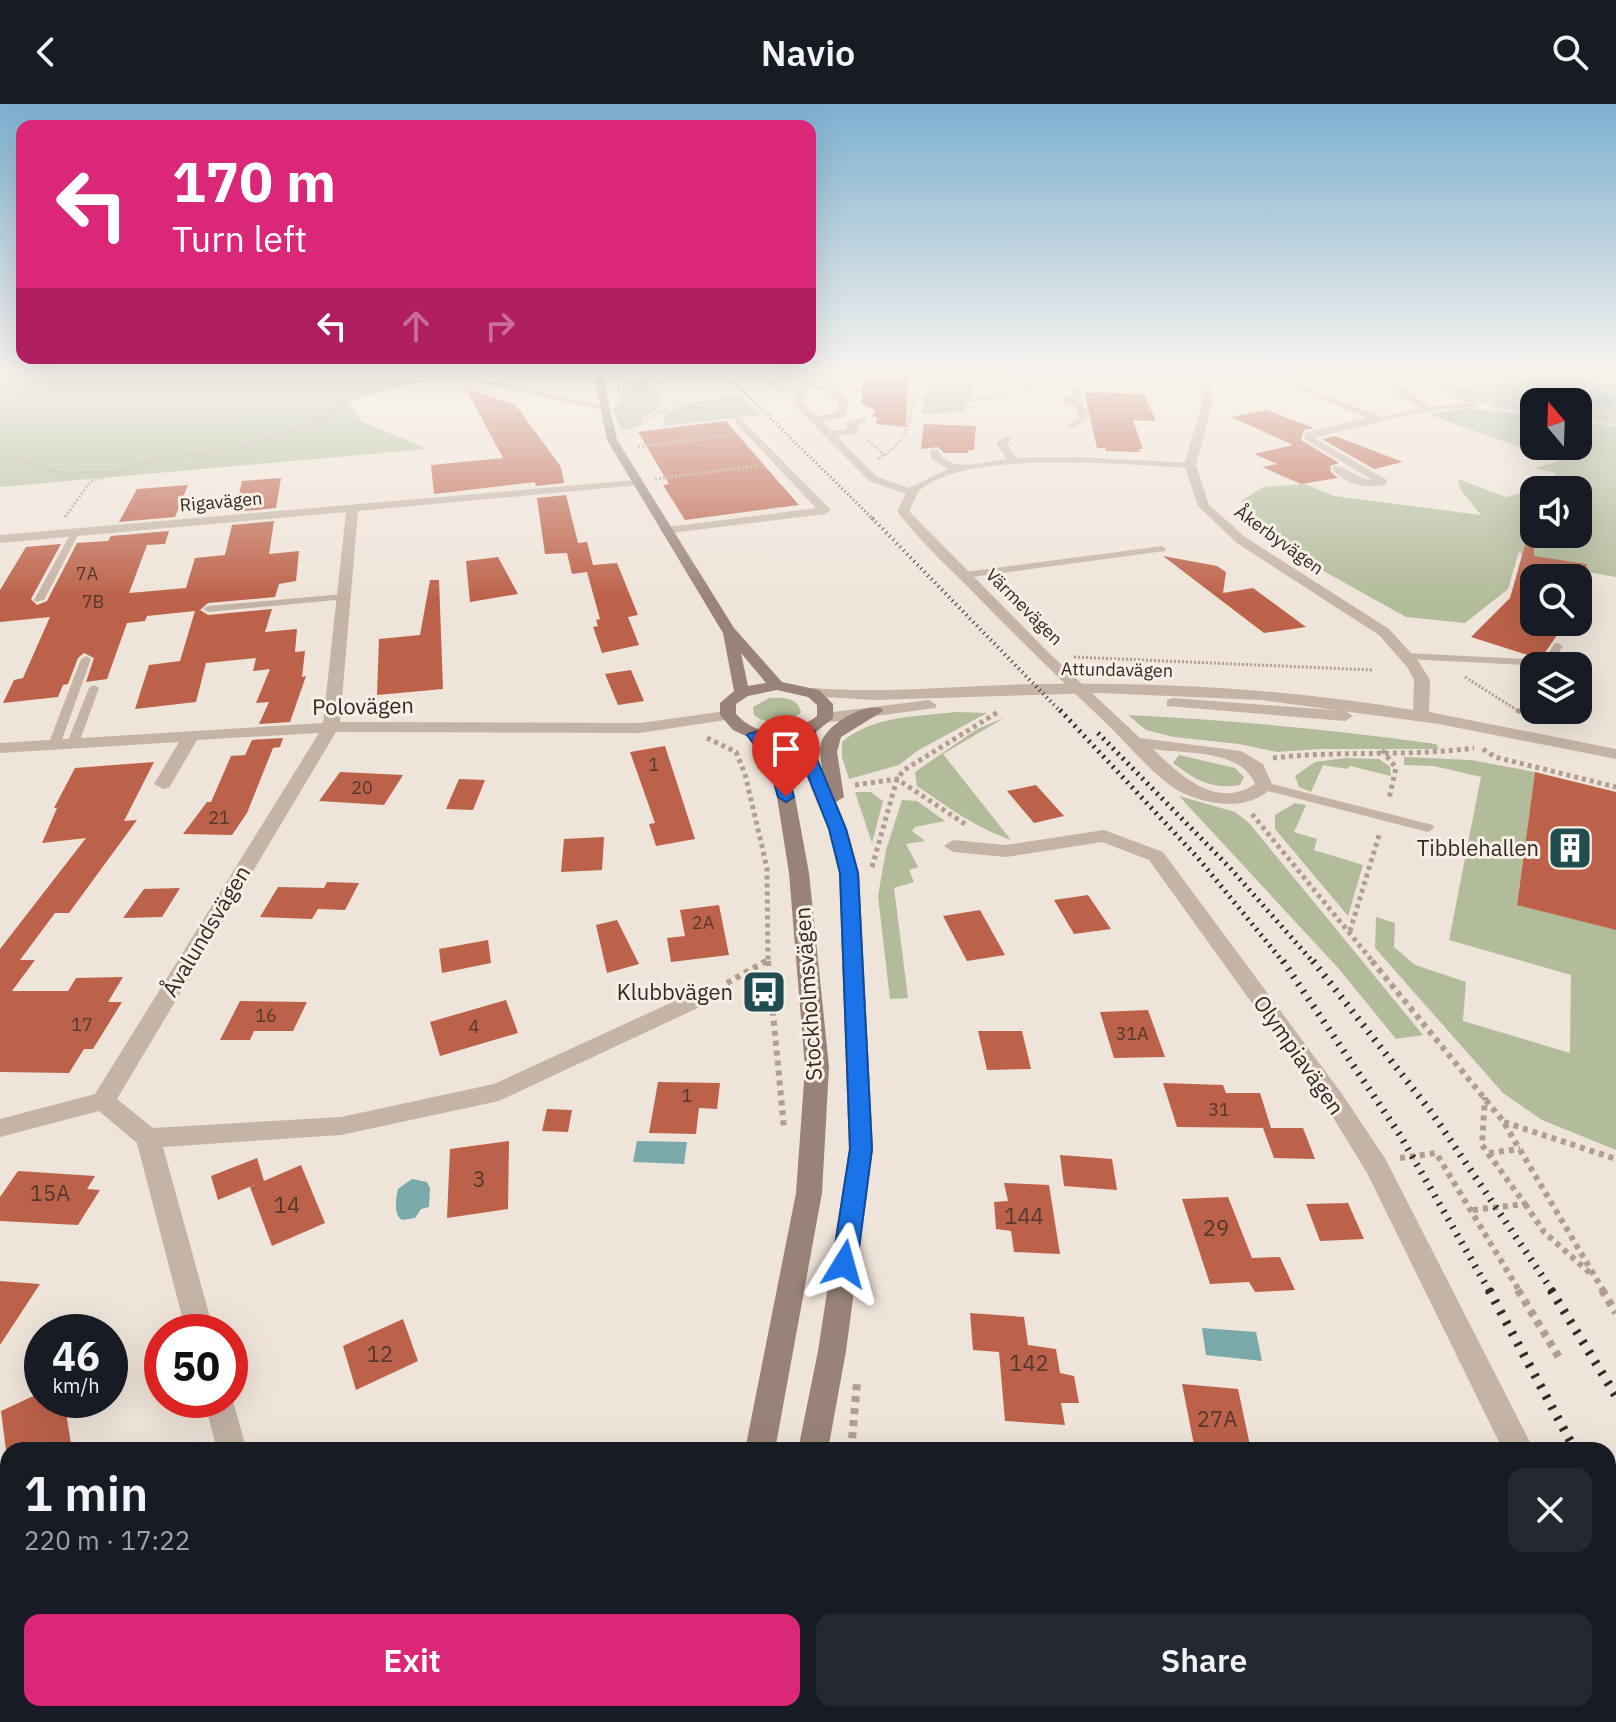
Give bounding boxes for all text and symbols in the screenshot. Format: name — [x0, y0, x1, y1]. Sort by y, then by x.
text: Navio — [761, 29, 855, 76]
icon: back — [24, 30, 68, 74]
icon: search — [1548, 30, 1592, 74]
text: 170 m — [172, 145, 336, 217]
icon: left — [40, 152, 144, 256]
text: Turn left — [172, 215, 307, 262]
icon: left — [310, 304, 354, 348]
icon: ahead — [394, 304, 438, 348]
icon: right — [478, 304, 522, 348]
north arrow — [1520, 388, 1592, 460]
map controls — [1520, 388, 1592, 724]
button: sound — [1520, 476, 1592, 548]
street label: Rigavägen — [179, 486, 263, 517]
street label: Åkerbyvägen — [1230, 499, 1329, 580]
house number: 7A — [76, 562, 99, 585]
street label: Värmevägen — [981, 563, 1068, 650]
button: search — [1520, 564, 1592, 636]
house number: 7B — [82, 590, 104, 613]
button: layers — [1520, 652, 1592, 724]
street label: Attundavägen — [1061, 657, 1173, 682]
street label: Polovägen — [312, 690, 414, 721]
pin — [752, 715, 820, 797]
icon: arrive — [764, 727, 808, 771]
house number: 1 — [649, 753, 659, 776]
house number: 20 — [351, 776, 373, 799]
house number: 21 — [208, 806, 230, 829]
building icon: Tibblehallen — [1546, 824, 1594, 872]
place label: Tibblehallen — [1417, 833, 1539, 862]
street label: Åvalundsvägen — [155, 860, 256, 1002]
street label: Stockholmsvägen — [787, 906, 828, 1082]
house number: 2A — [692, 911, 715, 934]
bus stop icon: Klubbvägen — [740, 968, 788, 1016]
place label: Klubbvägen — [617, 977, 733, 1006]
street label: Olympiavägen — [1247, 989, 1351, 1120]
house number: 16 — [255, 1004, 277, 1027]
house number: 17 — [71, 1013, 93, 1036]
house number: 4 — [469, 1015, 480, 1038]
house number: 31A — [1115, 1022, 1149, 1045]
house number: 1 — [682, 1084, 692, 1107]
house number: 31 — [1208, 1098, 1230, 1121]
house number: 3 — [472, 1164, 486, 1193]
house number: 15A — [30, 1178, 70, 1207]
house number: 14 — [274, 1190, 300, 1219]
house number: 144 — [1004, 1201, 1044, 1230]
house number: 29 — [1203, 1213, 1229, 1242]
position arrow — [802, 1222, 886, 1306]
speed limit sign: 50 — [144, 1314, 248, 1418]
text: 46 — [52, 1330, 100, 1382]
house number: 12 — [367, 1339, 393, 1368]
house number: 142 — [1009, 1348, 1049, 1377]
text: km/h — [52, 1372, 100, 1399]
house number: 27A — [1197, 1404, 1237, 1433]
text: 1 min — [24, 1462, 148, 1524]
button: close — [1508, 1468, 1592, 1552]
text: 220 m · 17:22 — [24, 1523, 190, 1557]
button: Exit — [24, 1614, 800, 1706]
button: Share — [816, 1614, 1592, 1706]

